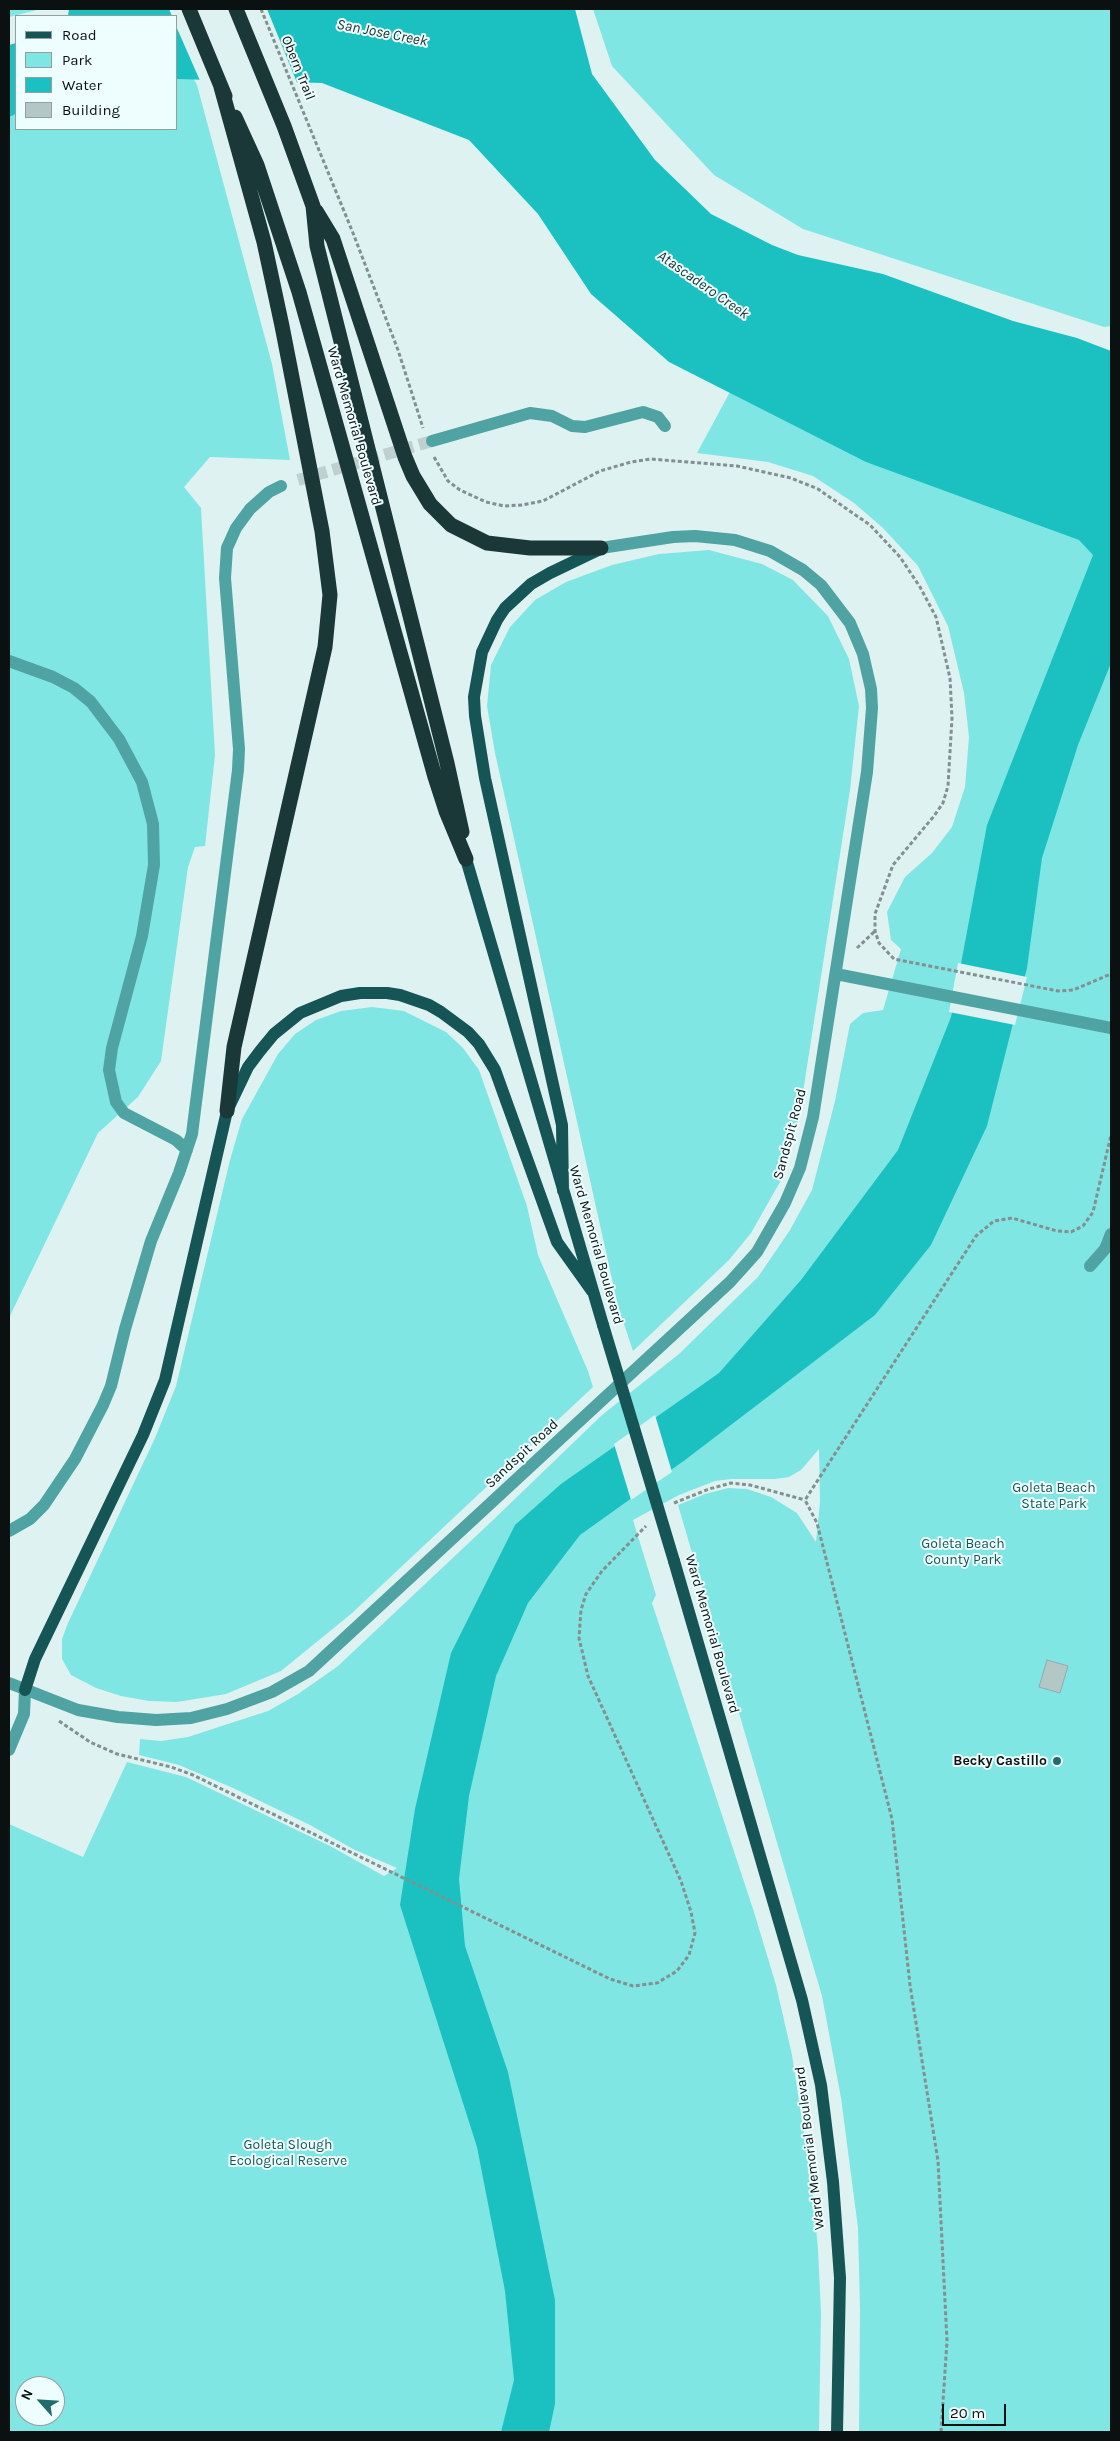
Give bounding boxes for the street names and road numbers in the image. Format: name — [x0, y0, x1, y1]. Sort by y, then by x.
street label: Obern Trail — [277, 33, 319, 103]
street label: Ward Memorial Boulevard — [323, 345, 385, 507]
street label: Sandspit Road — [770, 1087, 810, 1181]
street label: Ward Memorial Boulevard — [565, 1164, 627, 1326]
street label: Sandspit Road — [482, 1416, 562, 1492]
street label: Ward Memorial Boulevard — [681, 1553, 743, 1715]
street label: Ward Memorial Boulevard — [792, 2065, 828, 2231]

